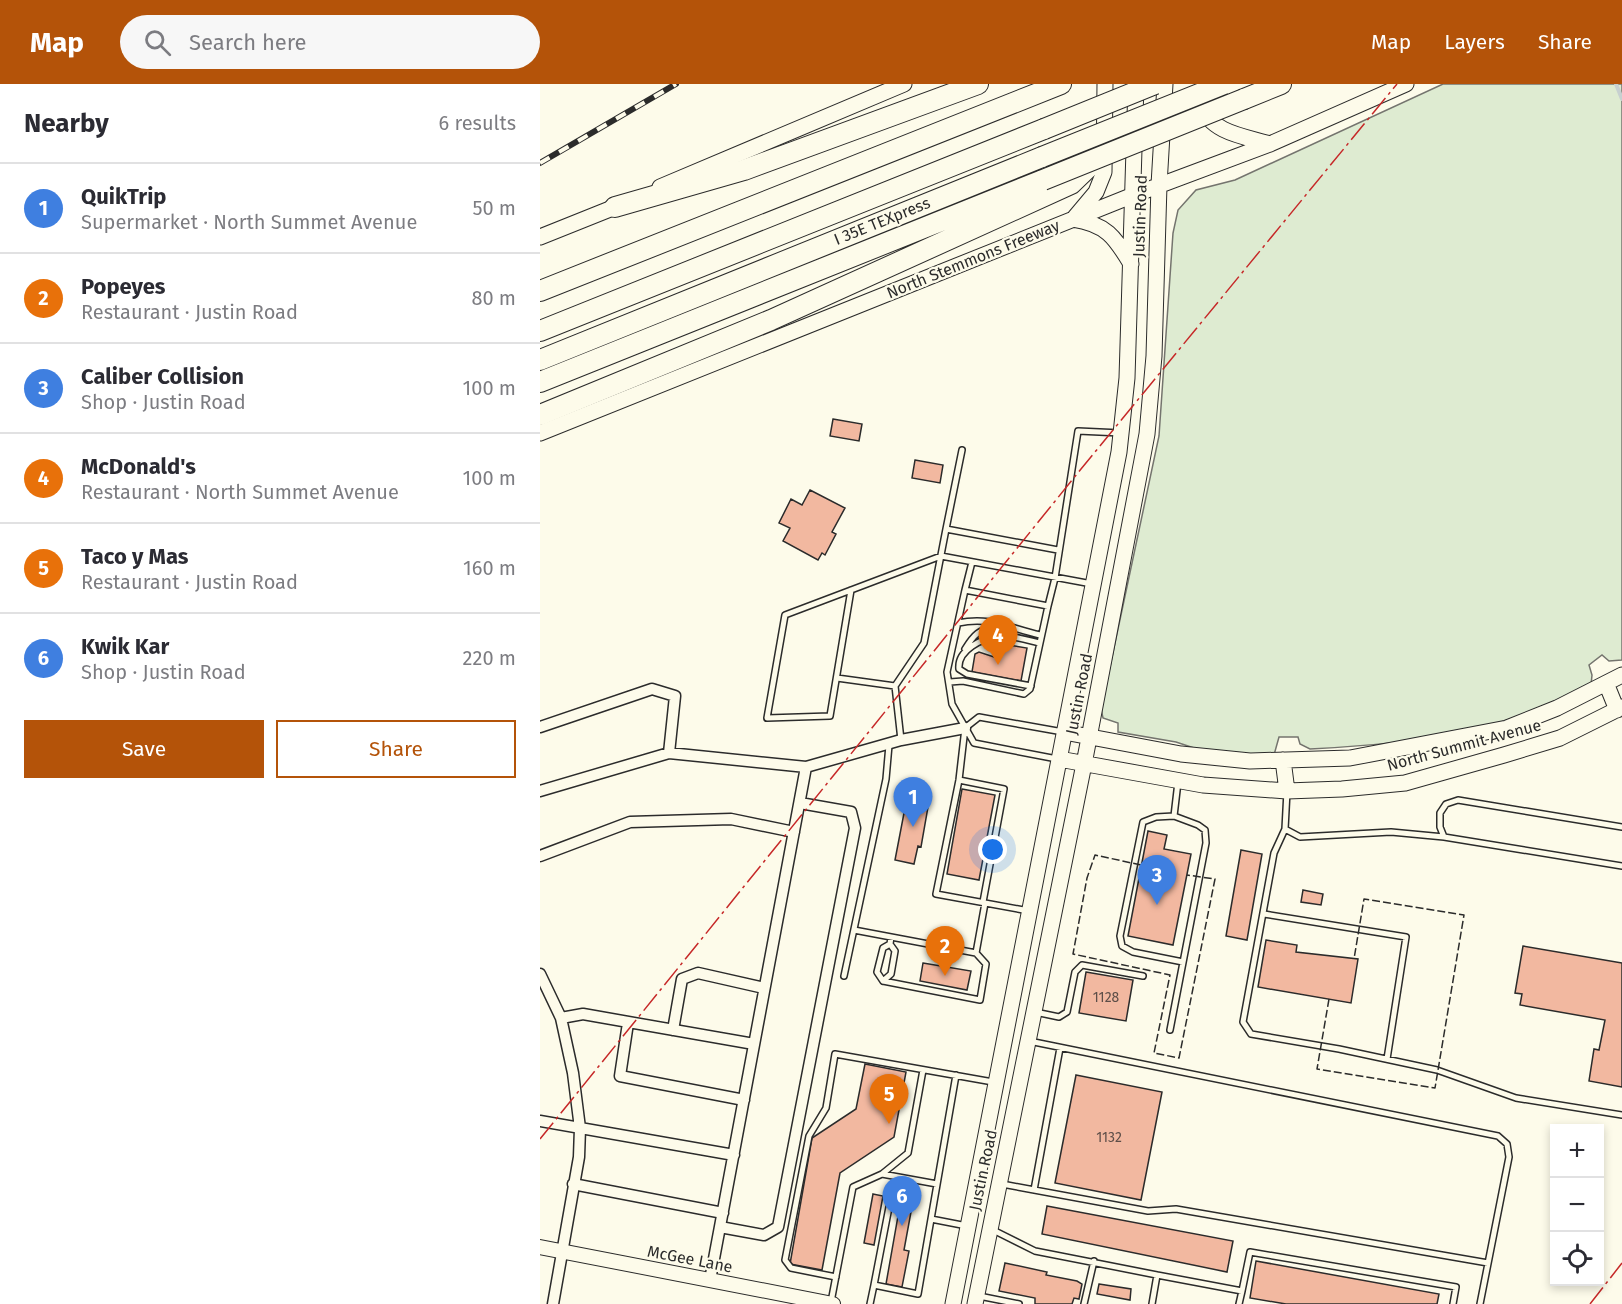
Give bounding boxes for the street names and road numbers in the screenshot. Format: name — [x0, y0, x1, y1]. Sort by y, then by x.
street label: Justin Road — [1129, 174, 1151, 258]
street label: I 35E TEXpress — [831, 193, 933, 249]
street label: North Stemmons Freeway — [884, 216, 1062, 302]
street label: Justin Road — [1062, 652, 1096, 736]
street label: North Summit Avenue — [1385, 715, 1543, 775]
street label: Justin Road — [965, 1128, 1001, 1212]
street label: McGee Lane — [646, 1241, 734, 1277]

